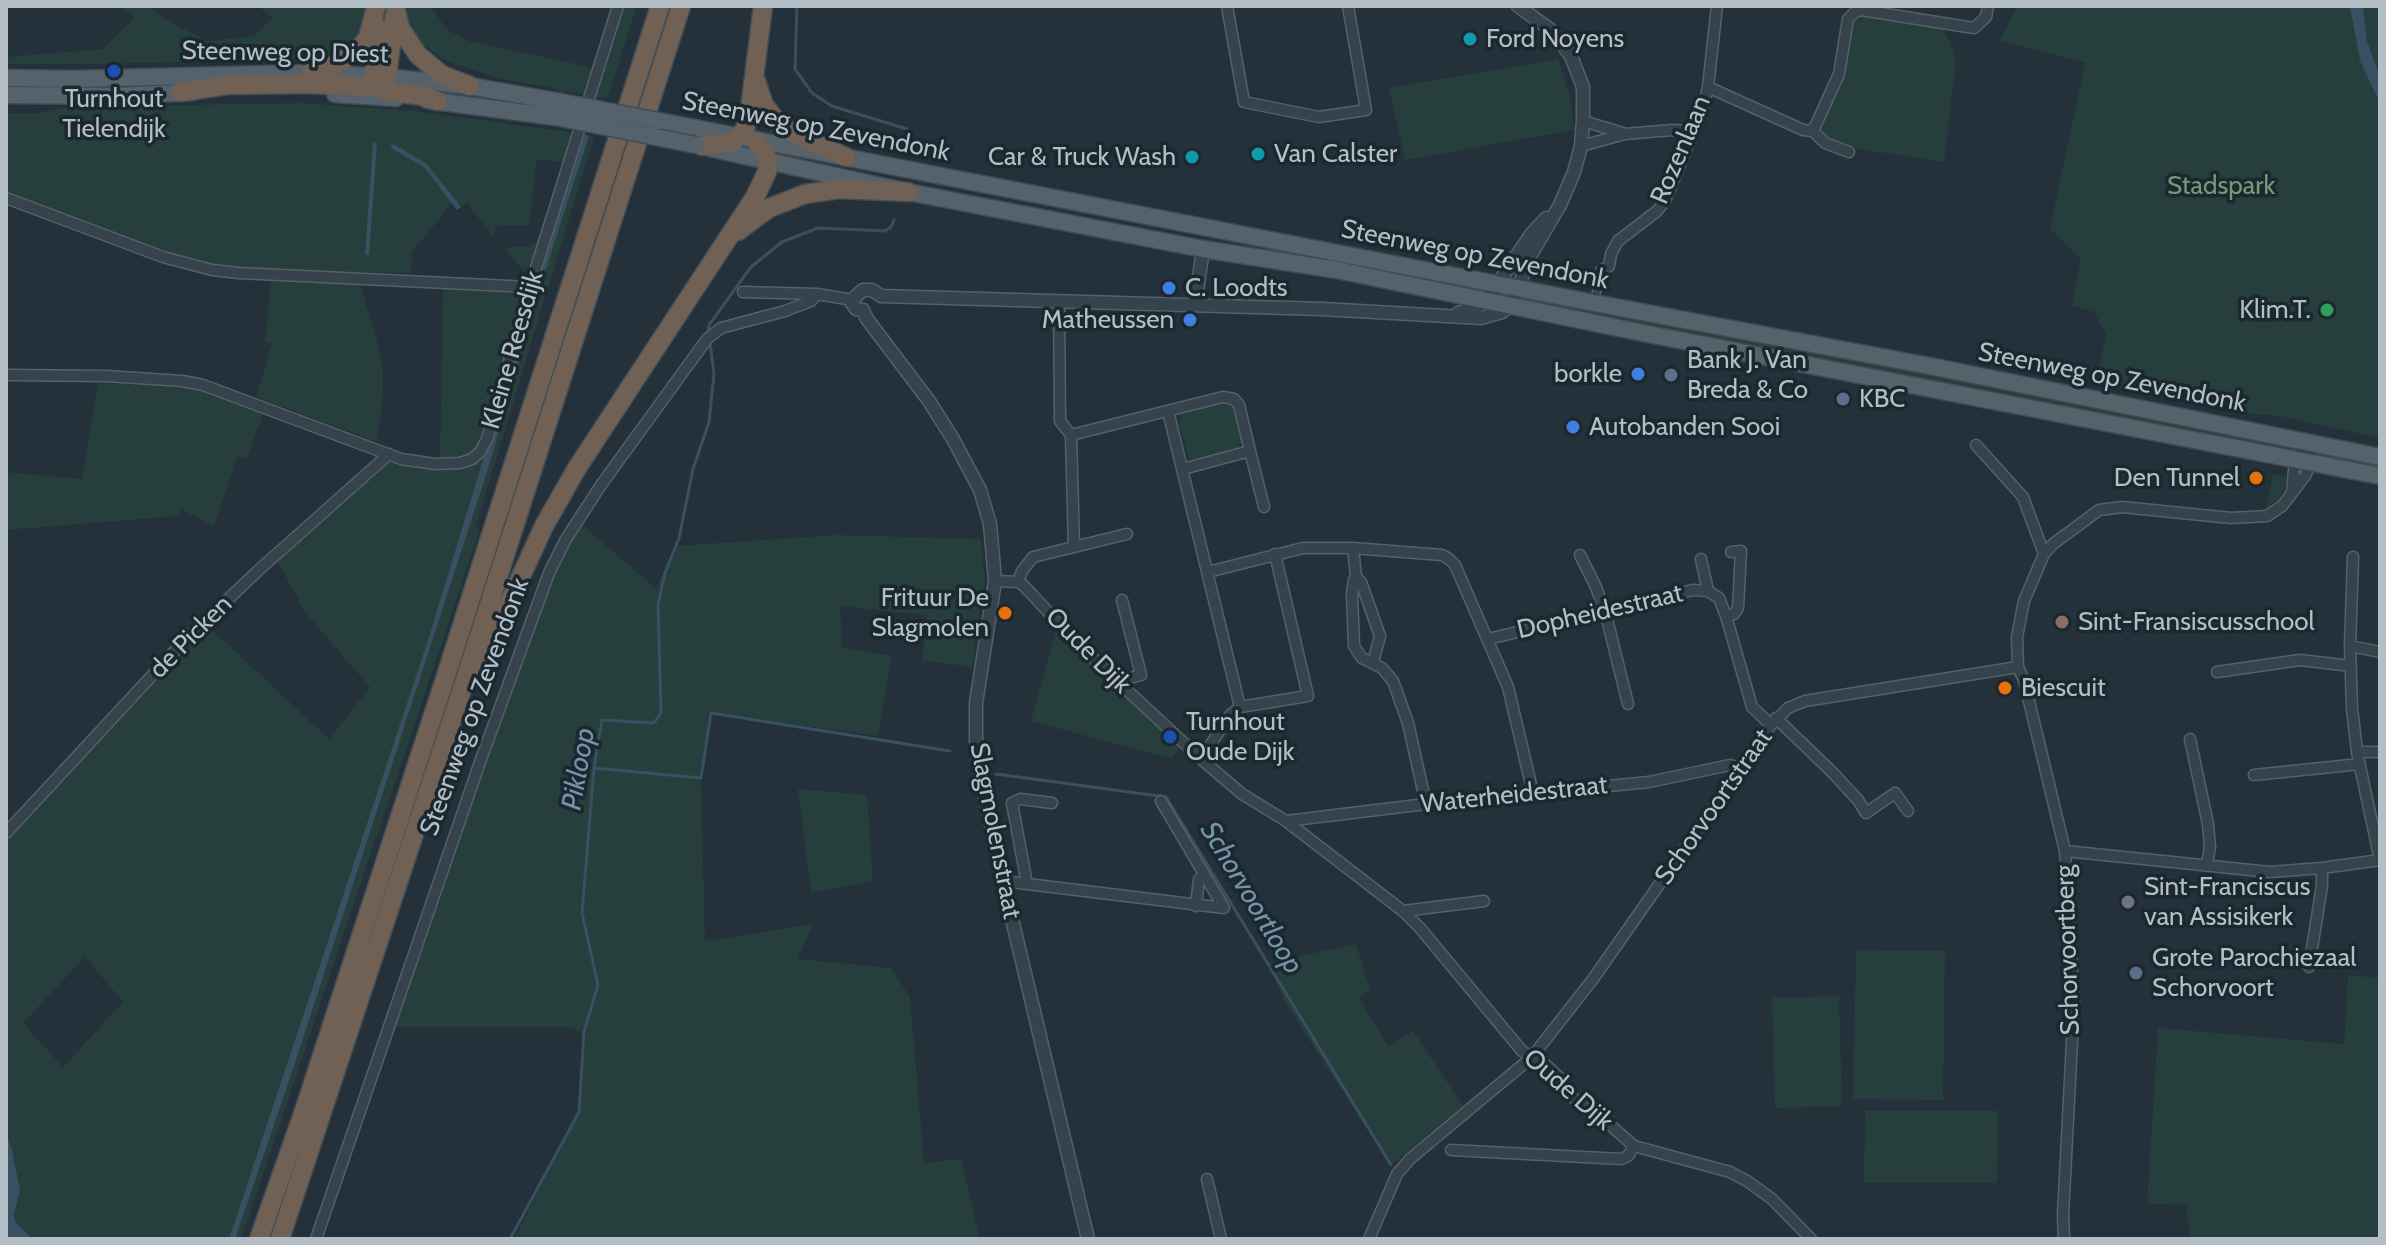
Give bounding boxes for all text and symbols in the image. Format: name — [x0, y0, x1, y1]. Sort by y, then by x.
place label: Ford Noyens — [1486, 23, 1624, 55]
marker: Ford Noyens — [1461, 30, 1479, 48]
street label: Steenweg op Diest — [181, 36, 389, 70]
marker: Turnhout Tielendijk — [105, 62, 123, 80]
place label: Turnhout Tielendijk — [62, 83, 166, 144]
street label: Steenweg op Zevendonk — [680, 86, 952, 168]
street label: Rozenlaan — [1644, 91, 1718, 209]
place label: Van Calster — [1274, 138, 1397, 170]
place label: Car & Truck Wash — [988, 141, 1176, 173]
marker: Van Calster — [1249, 145, 1267, 163]
marker: Car & Truck Wash — [1183, 148, 1201, 166]
park label: Stadspark — [2167, 170, 2275, 202]
street label: Steenweg op Zevendonk — [1339, 214, 1611, 296]
street label: Kleine Reesdijk — [476, 267, 550, 433]
place label: C. Loodts — [1185, 272, 1288, 304]
marker: C. Loodts — [1160, 279, 1178, 297]
place label: Klim.T. — [2239, 294, 2311, 326]
marker: Klim.T. — [2318, 301, 2336, 319]
place label: Matheussen — [1042, 304, 1174, 336]
marker: Matheussen — [1181, 311, 1199, 329]
street label: Steenweg op Zevendonk — [1976, 337, 2248, 419]
place label: Bank J. Van Breda & Co — [1687, 344, 1808, 406]
place label: borkle — [1554, 358, 1622, 390]
marker: borkle — [1629, 365, 1647, 383]
marker: Bank J. Van Breda & Co — [1662, 366, 1680, 384]
place label: KBC — [1859, 383, 1905, 415]
marker: KBC — [1834, 390, 1852, 408]
place label: Autobanden Sooi — [1589, 411, 1780, 443]
marker: Autobanden Sooi — [1564, 418, 1582, 436]
place label: Den Tunnel — [2114, 462, 2240, 494]
marker: Den Tunnel — [2247, 469, 2265, 487]
street label: Steenweg op Zevendonk — [414, 574, 536, 840]
street label: Dopheidestraat — [1514, 578, 1686, 646]
place label: Frituur De Slagmolen — [871, 582, 989, 644]
street label: de Picken — [143, 589, 239, 685]
street label: Oude Dijk — [1039, 602, 1137, 700]
marker: Frituur De Slagmolen — [996, 604, 1014, 622]
place label: Sint-Fransiscusschool — [2078, 606, 2315, 638]
marker: Sint-Fransiscusschool — [2053, 613, 2071, 631]
place label: Biescuit — [2021, 672, 2106, 704]
marker: Biescuit — [1996, 679, 2014, 697]
place label: Turnhout Oude Dijk — [1186, 706, 1294, 768]
street label: Schorvoortstraat — [1649, 723, 1779, 891]
water label: Pikloop — [555, 725, 603, 813]
marker: Turnhout Oude Dijk — [1161, 728, 1179, 746]
street label: Slagmolenstraat — [963, 740, 1027, 922]
street label: Waterheidestraat — [1419, 770, 1609, 820]
water label: Schorvoortloop — [1192, 816, 1310, 980]
street label: Schorvoortberg — [2049, 864, 2087, 1036]
place label: Sint-Franciscus van Assisikerk — [2144, 871, 2310, 932]
marker: Sint-Franciscus van Assisikerk — [2119, 893, 2137, 911]
place label: Grote Parochiezaal Schorvoort — [2152, 942, 2356, 1004]
marker: Grote Parochiezaal Schorvoort — [2127, 964, 2145, 982]
street label: Oude Dijk — [1517, 1043, 1619, 1137]

